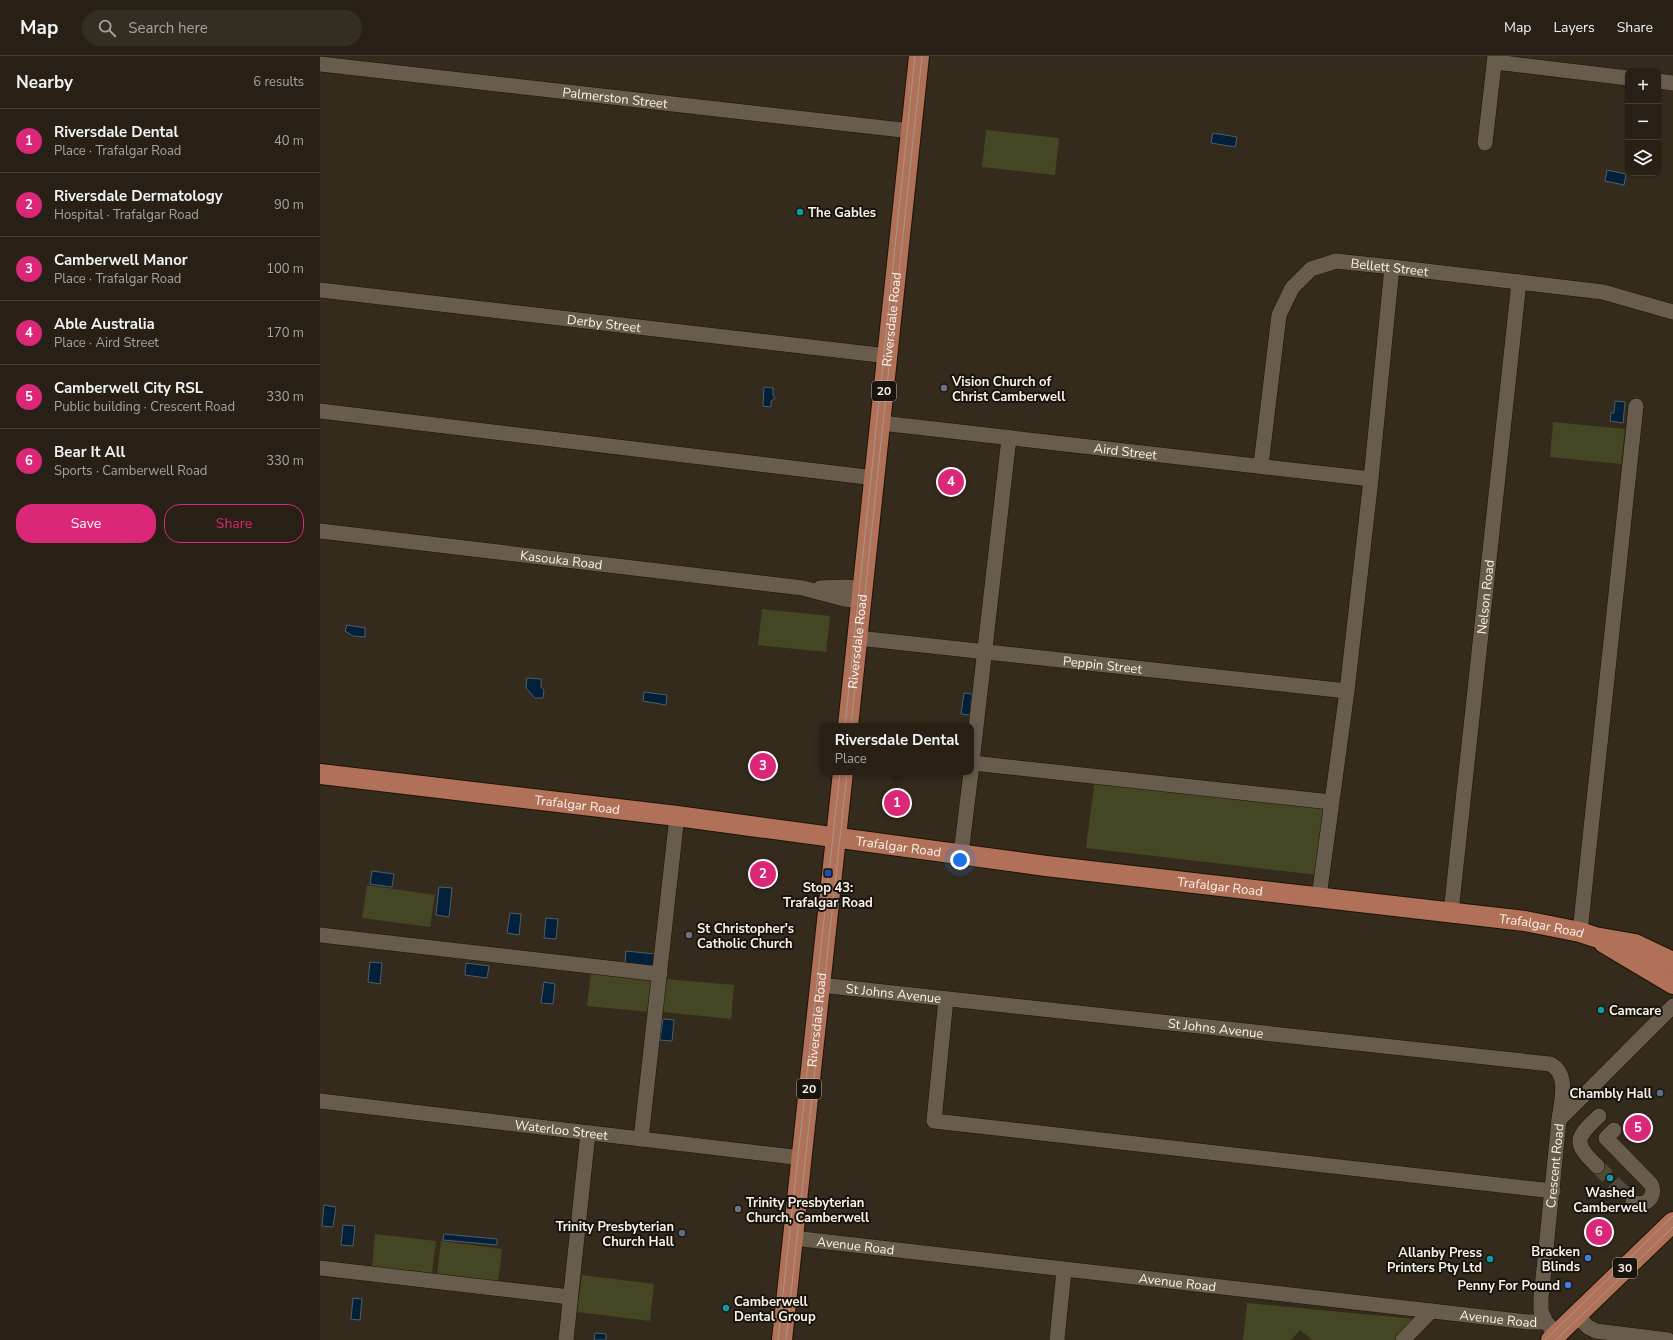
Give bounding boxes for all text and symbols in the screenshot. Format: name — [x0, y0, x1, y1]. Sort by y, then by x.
search box — [82, 10, 362, 46]
text: Map — [20, 15, 58, 41]
icon: search — [96, 17, 118, 39]
text: Search here — [128, 18, 208, 38]
text: Map — [1504, 18, 1531, 37]
text: Layers — [1553, 18, 1595, 37]
text: Share — [1617, 18, 1653, 37]
map controls — [1625, 68, 1661, 176]
button: + — [1625, 68, 1661, 104]
text: Nearby — [16, 71, 73, 94]
text: 6 results — [253, 73, 304, 91]
street label: Palmerston Street — [562, 84, 669, 113]
button: − — [1625, 104, 1661, 140]
text: Riversdale Dental — [54, 122, 178, 142]
text: 1 — [25, 132, 33, 150]
text: 40 m — [274, 132, 304, 150]
button: layers — [1625, 140, 1661, 176]
text: Place · Trafalgar Road — [54, 142, 181, 160]
text: Riversdale Dermatology — [54, 186, 223, 206]
text: 2 — [25, 196, 33, 214]
text: 90 m — [274, 196, 304, 214]
place label: The Gables — [808, 204, 876, 222]
text: Hospital · Trafalgar Road — [54, 206, 199, 224]
marker: The Gables — [795, 207, 805, 217]
text: Camberwell Manor — [54, 250, 188, 270]
street label: Bellett Street — [1350, 255, 1430, 281]
text: 3 — [25, 260, 33, 278]
text: 100 m — [266, 260, 304, 278]
text: Place · Trafalgar Road — [54, 270, 181, 288]
street label: Riversdale Road — [878, 271, 906, 368]
street label: Derby Street — [566, 311, 642, 337]
text: Able Australia — [54, 314, 155, 334]
text: 4 — [25, 324, 33, 342]
text: 170 m — [266, 324, 304, 342]
text: Place · Aird Street — [54, 334, 159, 352]
place label: Vision Church of Christ Camberwell — [951, 373, 1066, 406]
text: Camberwell City RSL — [54, 378, 203, 398]
road number: 20 — [872, 381, 896, 401]
marker: Vision Church of Christ Camberwell — [939, 383, 949, 393]
text: 5 — [25, 388, 33, 406]
text: 330 m — [266, 388, 304, 406]
text: Public building · Crescent Road — [54, 398, 235, 416]
street label: Aird Street — [1093, 439, 1158, 465]
text: Bear It All — [54, 442, 125, 462]
text: 6 — [25, 452, 33, 470]
text: 330 m — [266, 452, 304, 470]
text: Sports · Camberwell Road — [54, 462, 207, 480]
pin: 4 — [938, 467, 964, 497]
button: Save — [16, 504, 156, 543]
button: Share — [164, 504, 304, 543]
street label: Kasouka Road — [519, 547, 603, 574]
street label: Nelson Road — [1473, 559, 1499, 635]
street label: Riversdale Road — [844, 593, 872, 690]
street label: Peppin Street — [1062, 652, 1143, 679]
popup — [820, 723, 974, 775]
text: Riversdale Dental — [835, 730, 959, 750]
text: Place — [835, 750, 867, 768]
pin: 3 — [750, 751, 776, 781]
pin: 1 — [884, 788, 910, 818]
street label: Trafalgar Road — [533, 791, 621, 819]
street label: Trafalgar Road — [855, 832, 942, 862]
your location — [950, 850, 970, 870]
pin: 2 — [750, 859, 776, 889]
marker: Stop 43: Trafalgar Road — [823, 868, 833, 878]
street label: Trafalgar Road — [1176, 873, 1264, 901]
place label: Stop 43: Trafalgar Road — [783, 879, 873, 912]
street label: Trafalgar Road — [1498, 910, 1586, 943]
place label: St Christopher's Catholic Church — [697, 920, 794, 953]
marker: St Christopher's Catholic Church — [684, 930, 694, 940]
street label: Riversdale Road — [803, 972, 831, 1068]
street label: St Johns Avenue — [845, 980, 942, 1008]
place label: Camcare — [1609, 1002, 1661, 1020]
marker: Camcare — [1596, 1005, 1606, 1015]
street label: St Johns Avenue — [1167, 1015, 1264, 1043]
road number: 20 — [797, 1079, 821, 1099]
place label: Chambly Hall — [1569, 1085, 1653, 1103]
marker: Chambly Hall — [1655, 1088, 1665, 1098]
pin: 5 — [1625, 1113, 1651, 1143]
street label: Waterloo Street — [514, 1116, 609, 1145]
street label: Crescent Road — [1542, 1123, 1569, 1209]
marker: Washed Camberwell — [1605, 1173, 1615, 1183]
place label: Washed Camberwell — [1573, 1184, 1648, 1217]
place label: Trinity Presbyterian Church, Camberwell — [746, 1194, 870, 1227]
marker: Trinity Presbyterian Church, Camberwell — [733, 1204, 743, 1214]
pin: 6 — [1586, 1217, 1612, 1247]
place label: Trinity Presbyterian Church Hall — [556, 1218, 675, 1251]
marker: Trinity Presbyterian Church Hall — [677, 1228, 687, 1238]
street label: Avenue Road — [816, 1233, 895, 1260]
place label: Bracken Blinds — [1531, 1243, 1580, 1276]
place label: Allanby Press Printers Pty Ltd — [1387, 1244, 1482, 1277]
marker: Bracken Blinds — [1583, 1253, 1593, 1263]
marker: Allanby Press Printers Pty Ltd — [1485, 1254, 1495, 1264]
road number: 30 — [1613, 1258, 1637, 1278]
street label: Avenue Road — [1138, 1270, 1217, 1296]
place label: Penny For Pound — [1458, 1277, 1560, 1295]
marker: Penny For Pound — [1563, 1280, 1573, 1290]
place label: Camberwell Dental Group — [734, 1293, 816, 1326]
marker: Camberwell Dental Group — [721, 1303, 731, 1313]
street label: Avenue Road — [1459, 1306, 1537, 1332]

